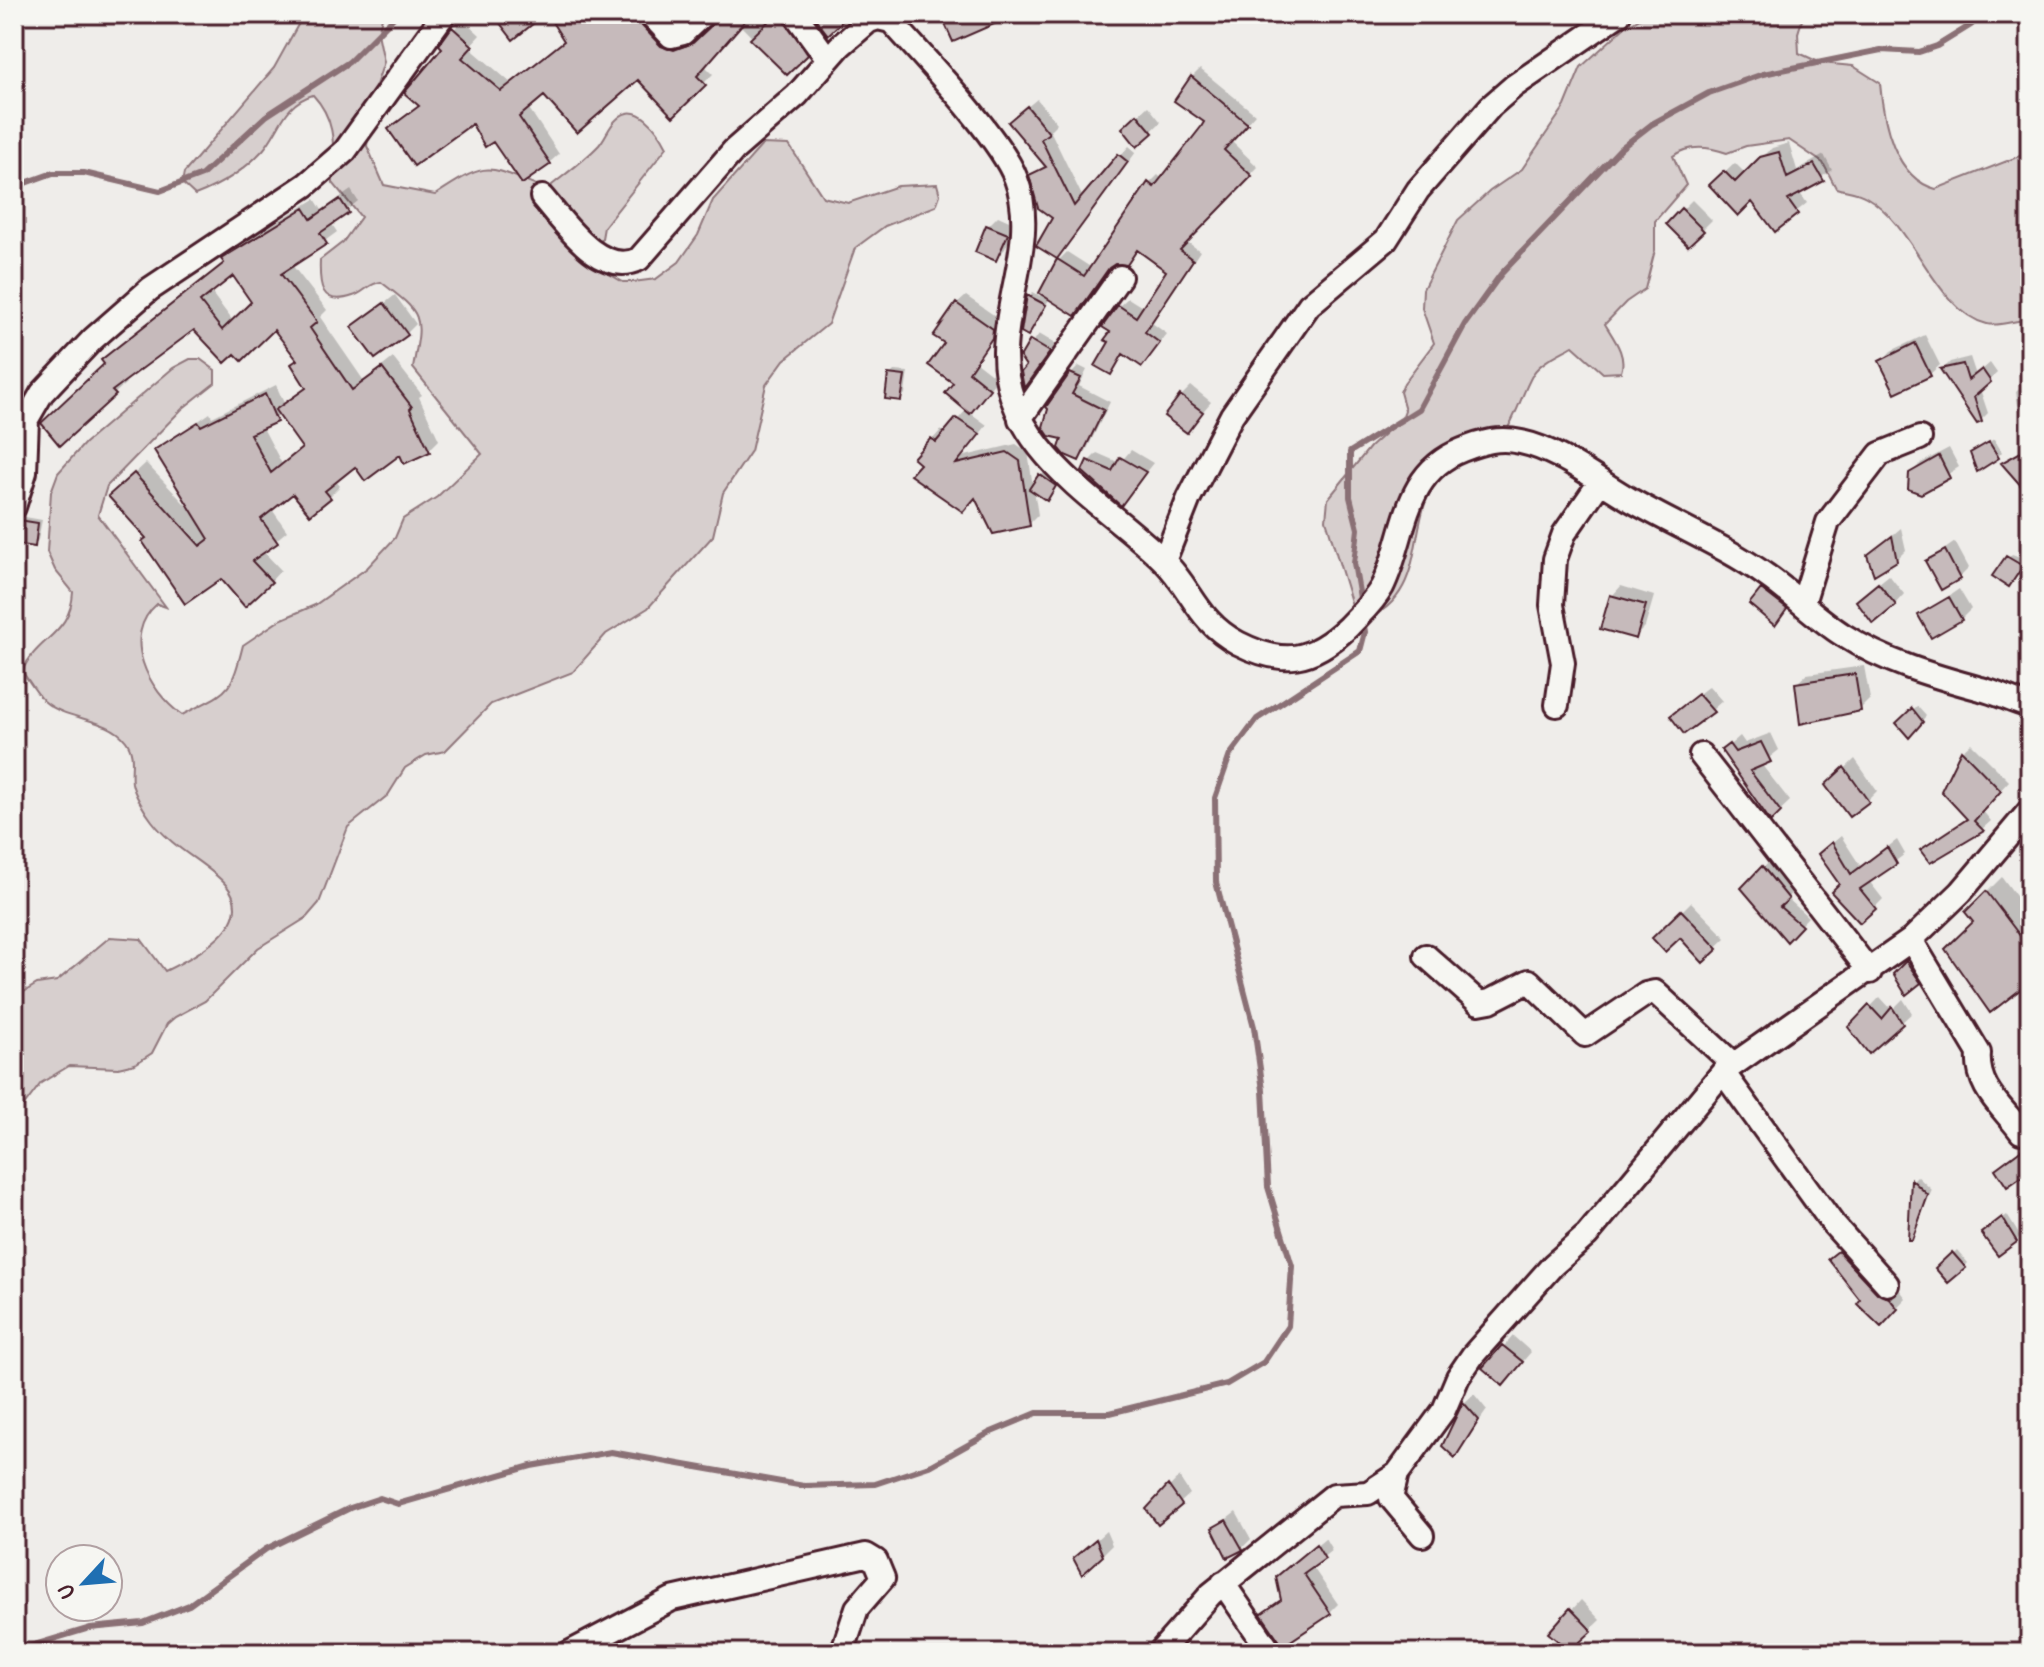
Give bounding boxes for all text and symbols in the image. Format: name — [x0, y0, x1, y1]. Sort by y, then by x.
north arrow — [44, 1543, 124, 1623]
text: U — [50, 1580, 82, 1604]

